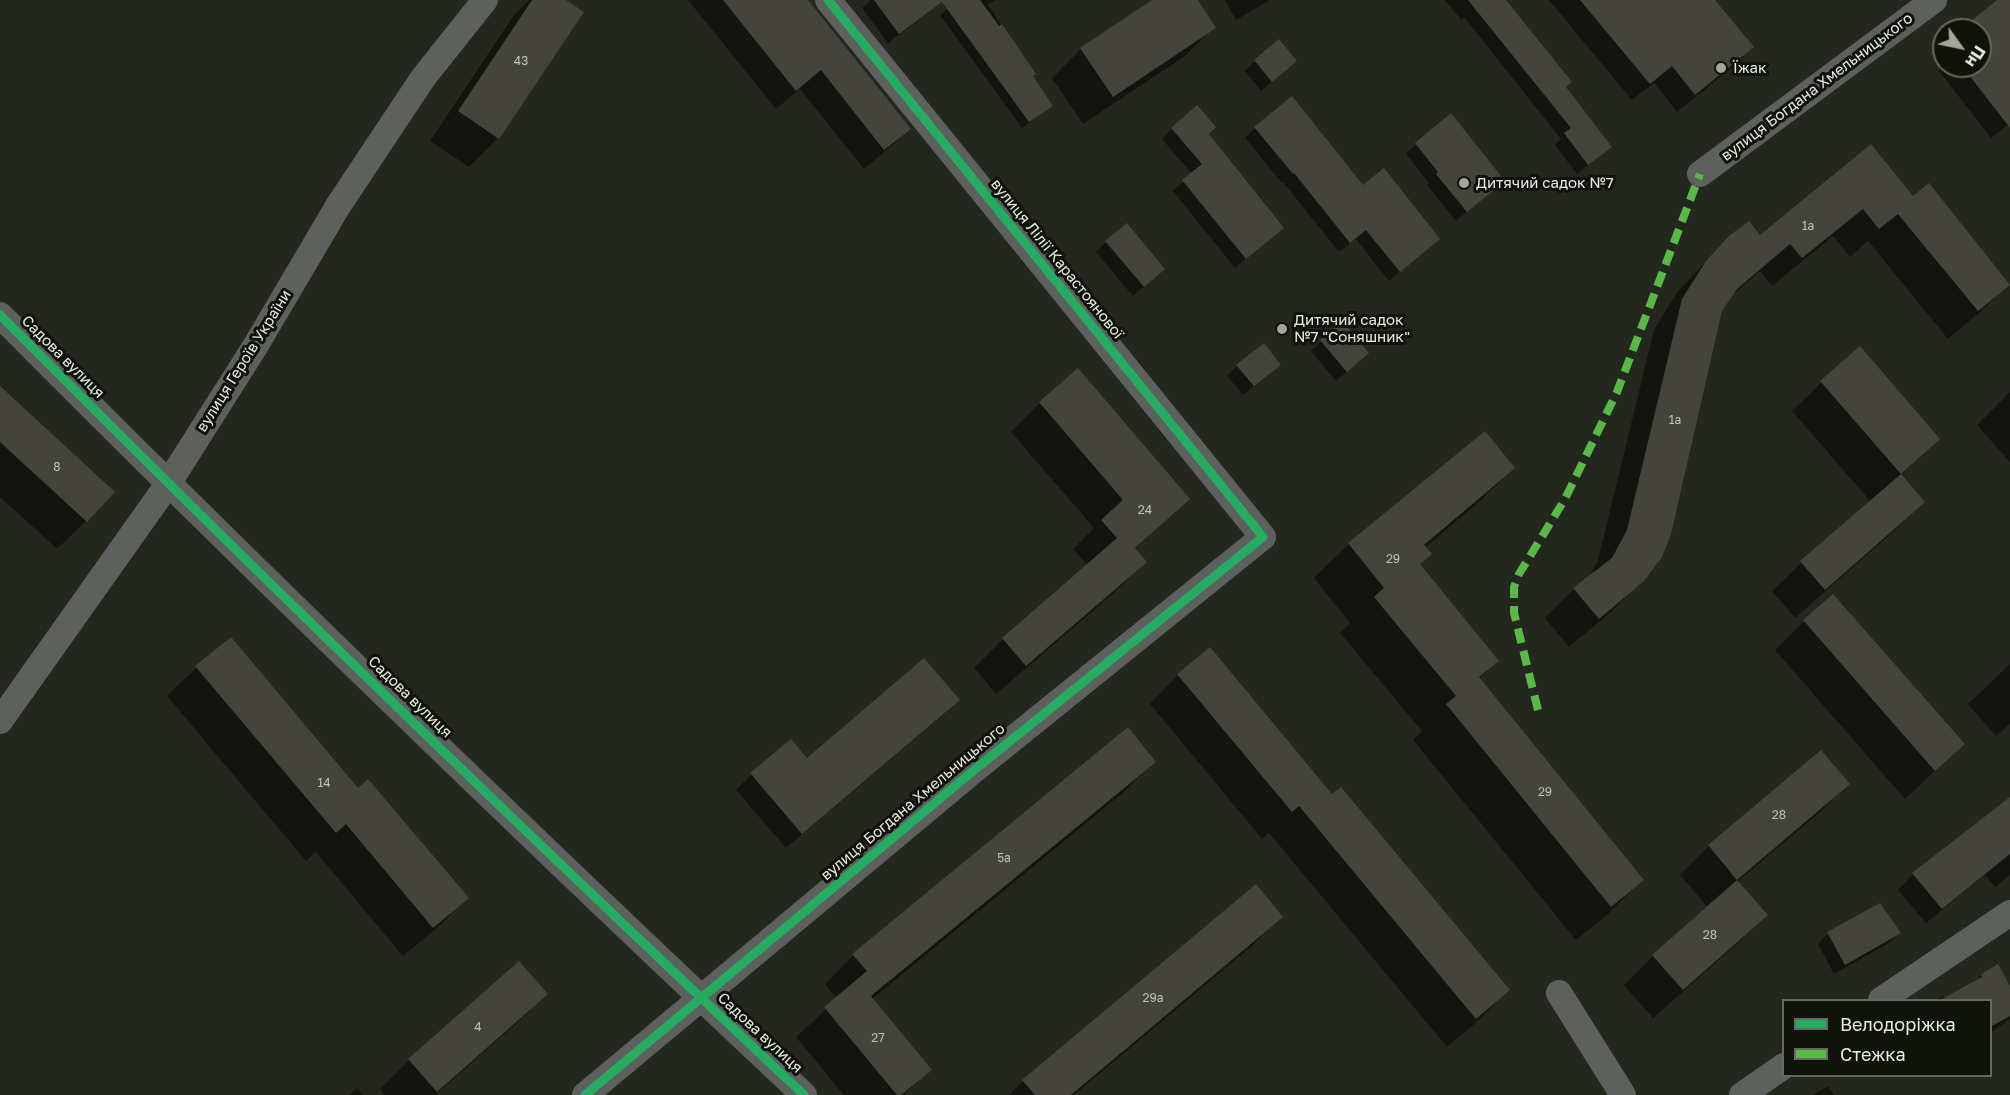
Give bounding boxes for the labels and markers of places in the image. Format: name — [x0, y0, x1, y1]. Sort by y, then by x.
place label: Їжак — [1733, 59, 1767, 77]
marker: Їжак — [1714, 61, 1728, 75]
place label: Дитячий садок №7 — [1476, 174, 1614, 192]
marker: Дитячий садок №7 — [1457, 176, 1471, 190]
place label: Дитячий садок №7 "Соняшник" — [1294, 311, 1410, 346]
marker: Дитячий садок №7 "Соняшник" — [1275, 322, 1289, 336]

